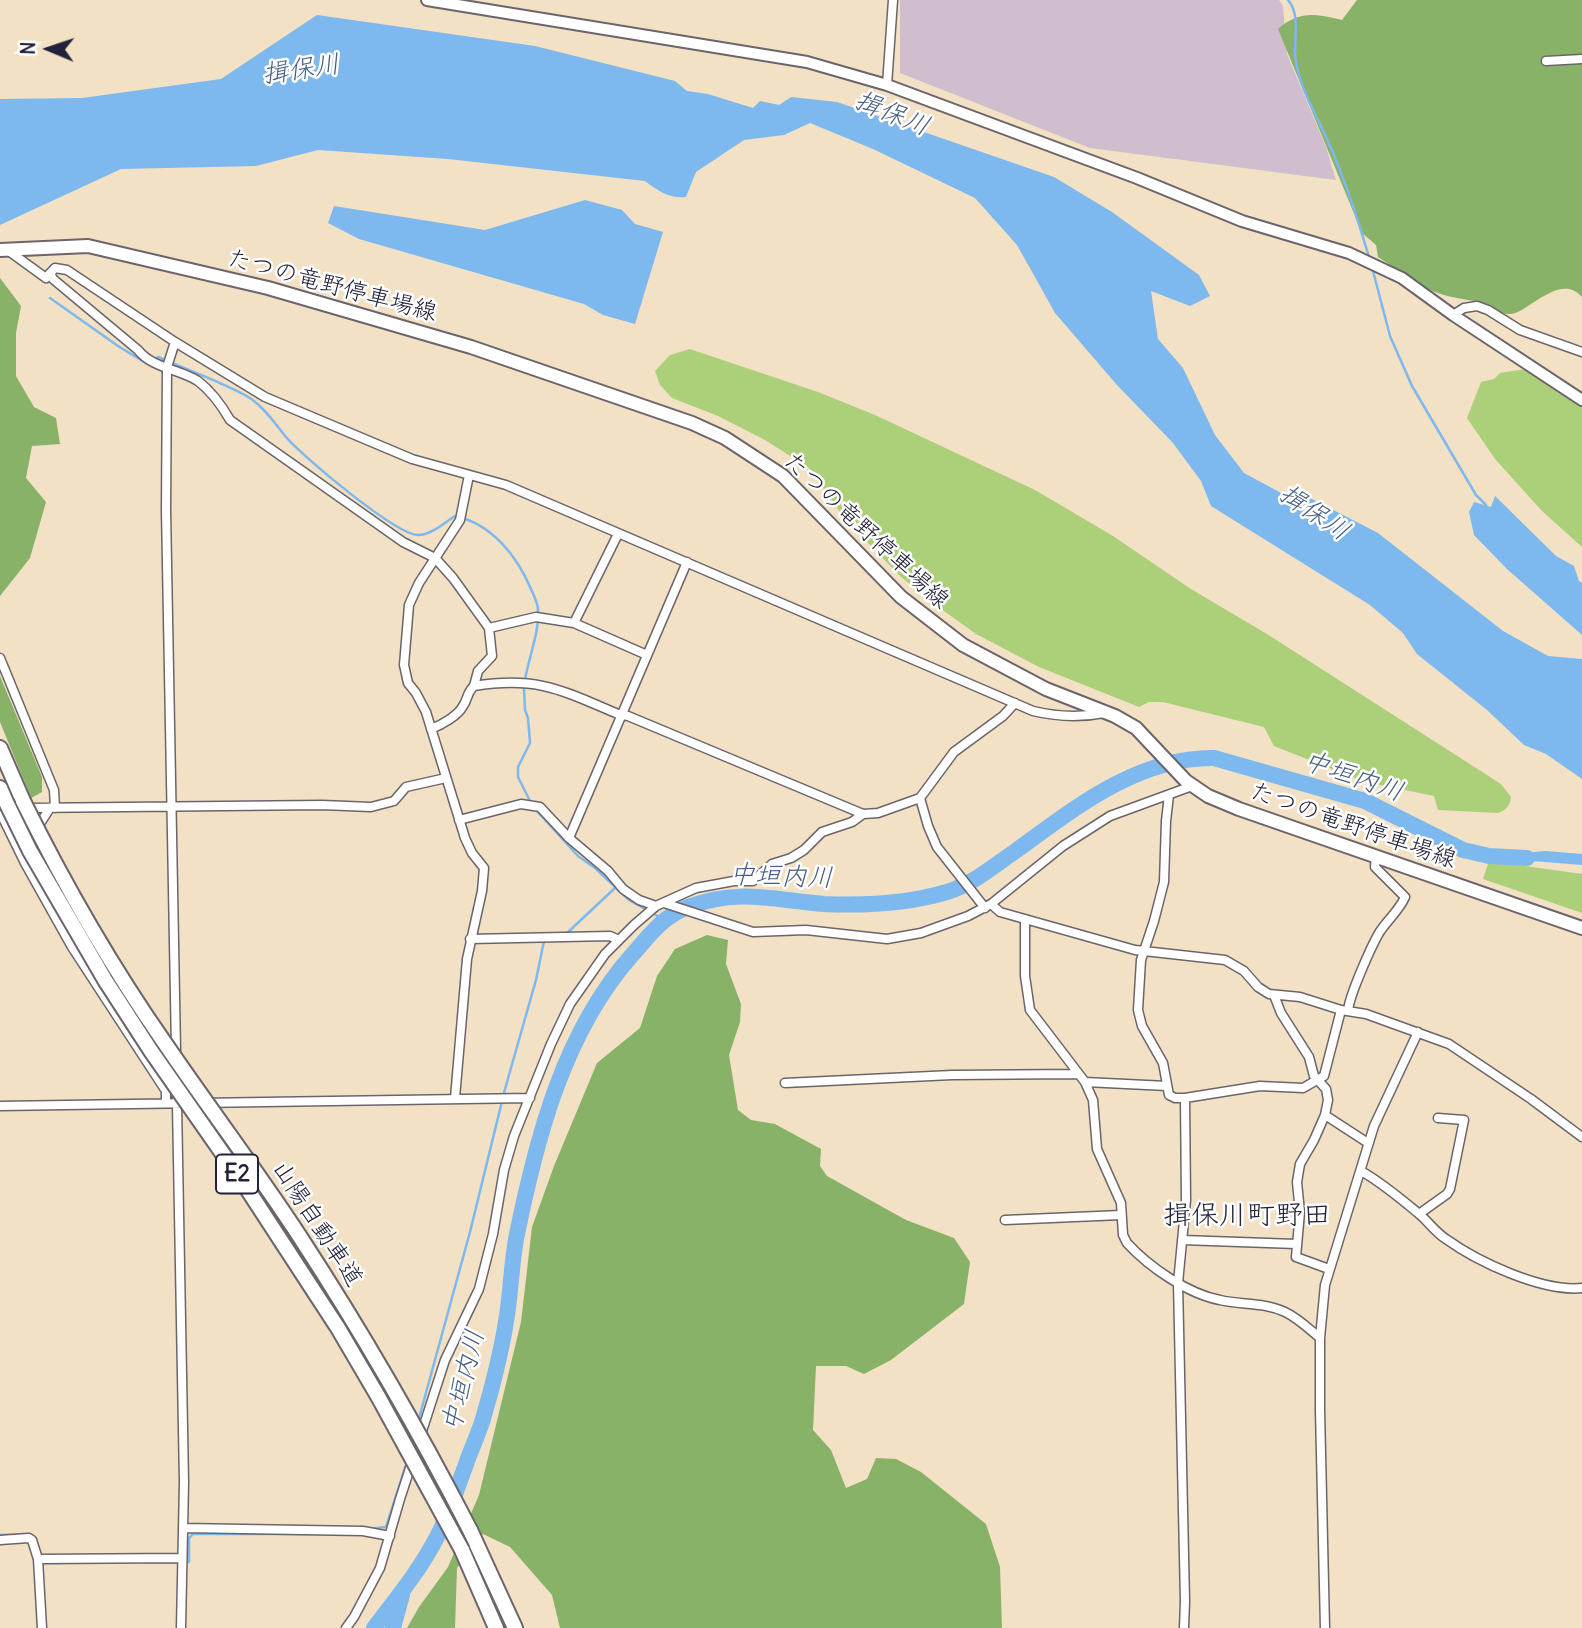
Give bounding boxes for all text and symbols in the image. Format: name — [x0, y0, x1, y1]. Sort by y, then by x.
north arrow — [14, 14, 84, 84]
text: N — [16, 41, 40, 55]
water label: 揖保川 — [260, 49, 342, 91]
water label: 揖保川 — [850, 85, 934, 143]
street label: たつの竜野停車場線 — [224, 244, 440, 328]
street label: たつの竜野停車場線 — [777, 447, 955, 615]
water label: 揖保川 — [1273, 478, 1355, 548]
water label: 中垣内川 — [1299, 745, 1407, 809]
street label: たつの竜野停車場線 — [1246, 777, 1460, 875]
water label: 中垣内川 — [728, 860, 834, 894]
road number: E2 — [216, 1154, 258, 1194]
street label: 山陽自動車道 — [266, 1156, 368, 1292]
district label: 揖保川町野田 — [1163, 1199, 1331, 1233]
water label: 中垣内川 — [436, 1327, 492, 1435]

